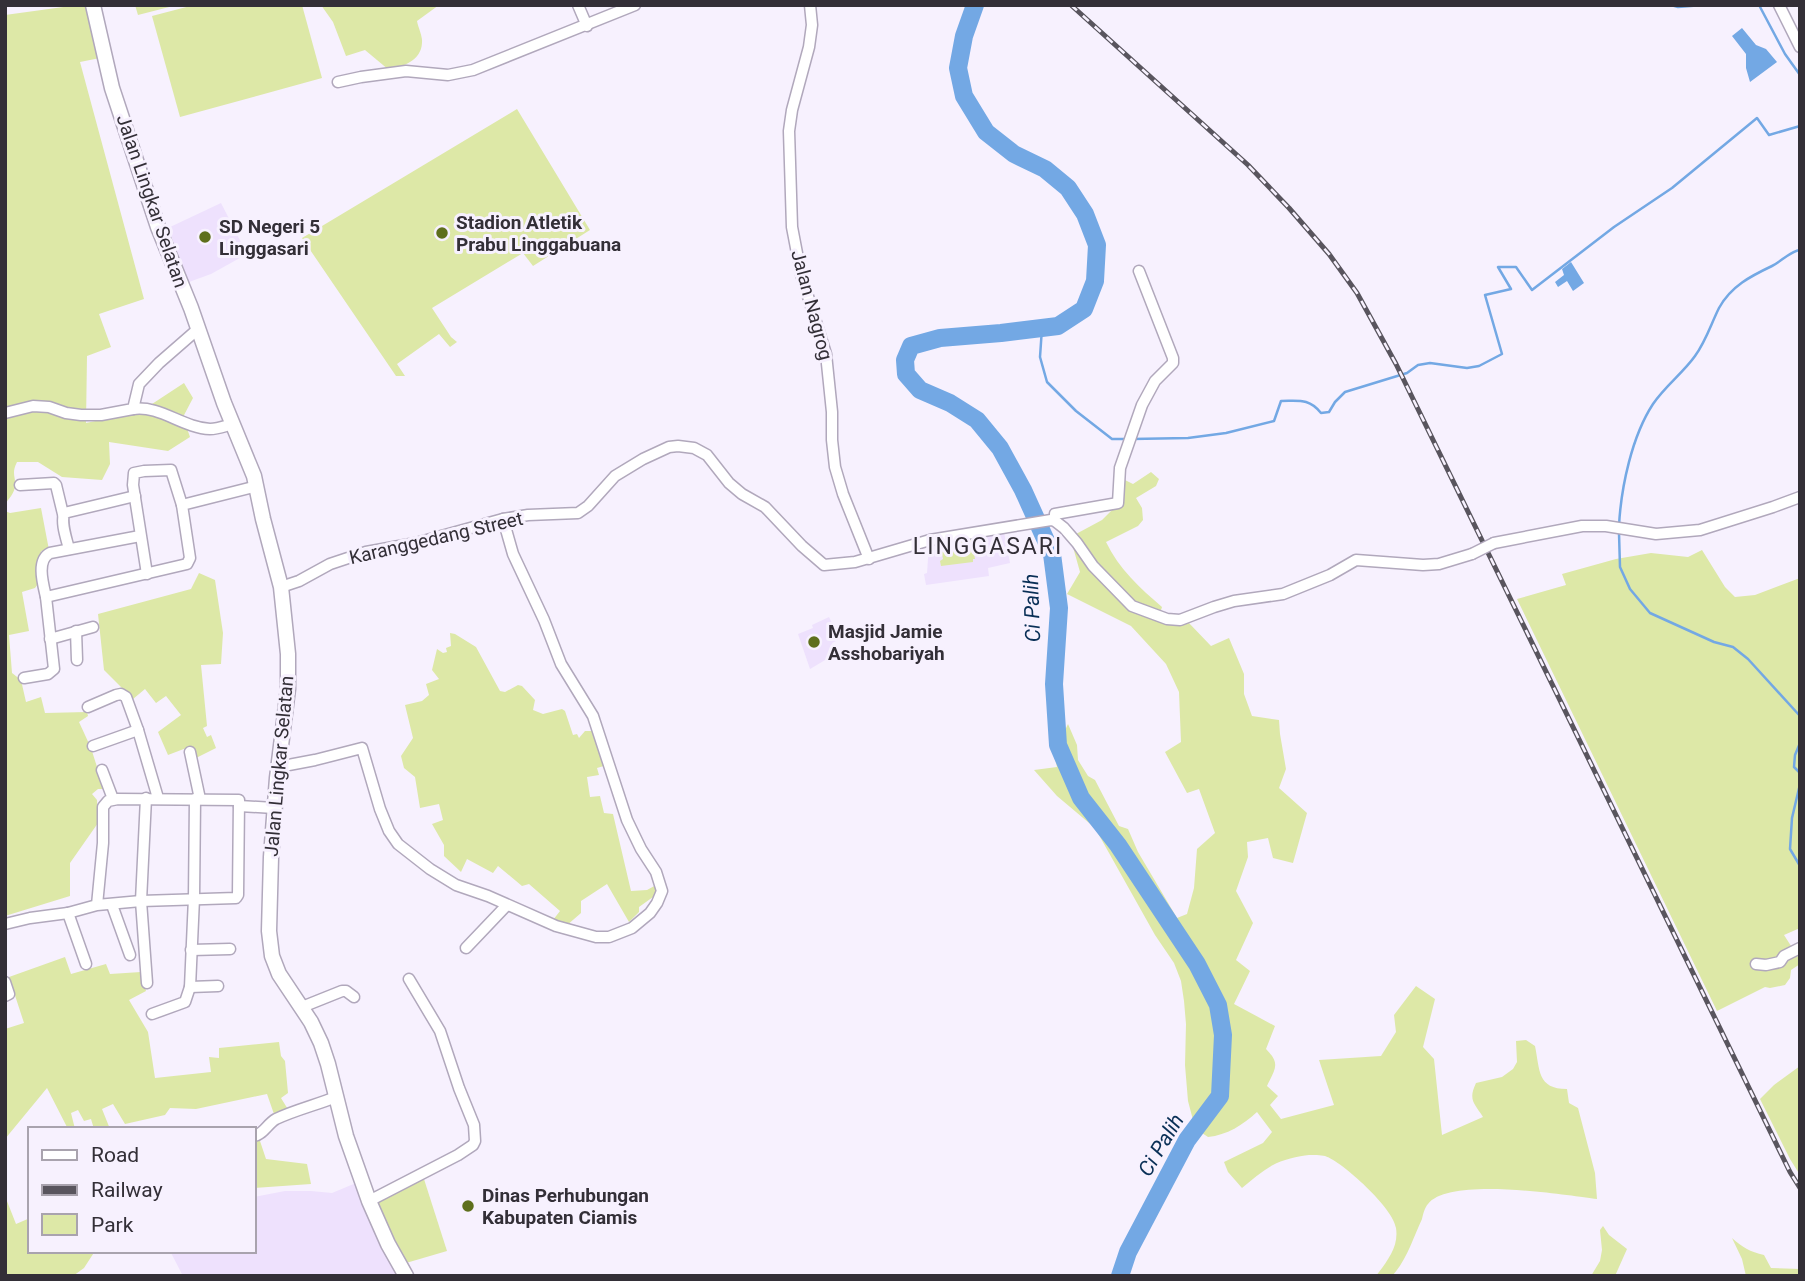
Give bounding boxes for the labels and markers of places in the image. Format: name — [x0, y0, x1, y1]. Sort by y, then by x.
place label: Stadion Atletik Prabu Linggabuana — [456, 211, 621, 256]
place label: SD Negeri 5 Linggasari — [219, 215, 320, 260]
marker: Stadion Atletik Prabu Linggabuana — [434, 225, 450, 241]
marker: SD Negeri 5 Linggasari — [197, 229, 213, 245]
place label: Masjid Jamie Asshobariyah — [828, 620, 945, 665]
marker: Masjid Jamie Asshobariyah — [806, 634, 822, 650]
place label: Dinas Perhubungan Kabupaten Ciamis — [482, 1184, 649, 1229]
marker: Dinas Perhubungan Kabupaten Ciamis — [460, 1198, 476, 1214]

